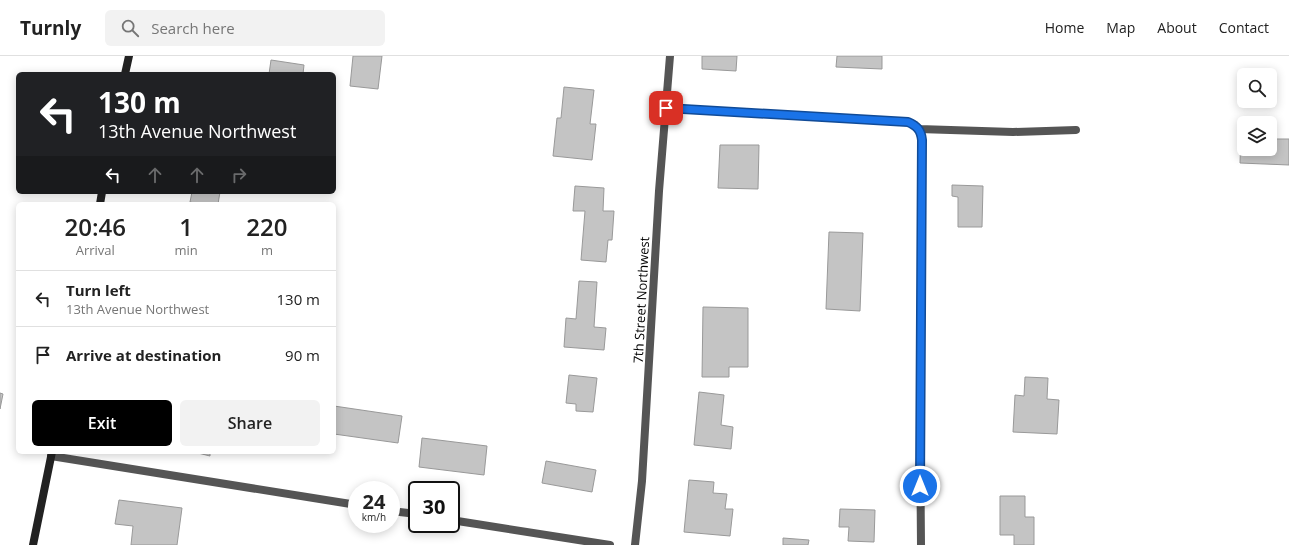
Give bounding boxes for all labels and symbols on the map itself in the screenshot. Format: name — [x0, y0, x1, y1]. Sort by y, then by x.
pin — [649, 91, 683, 125]
street label: 7th Street Northwest — [629, 236, 653, 364]
position arrow — [899, 465, 941, 507]
speed limit sign: 30 — [408, 481, 460, 533]

